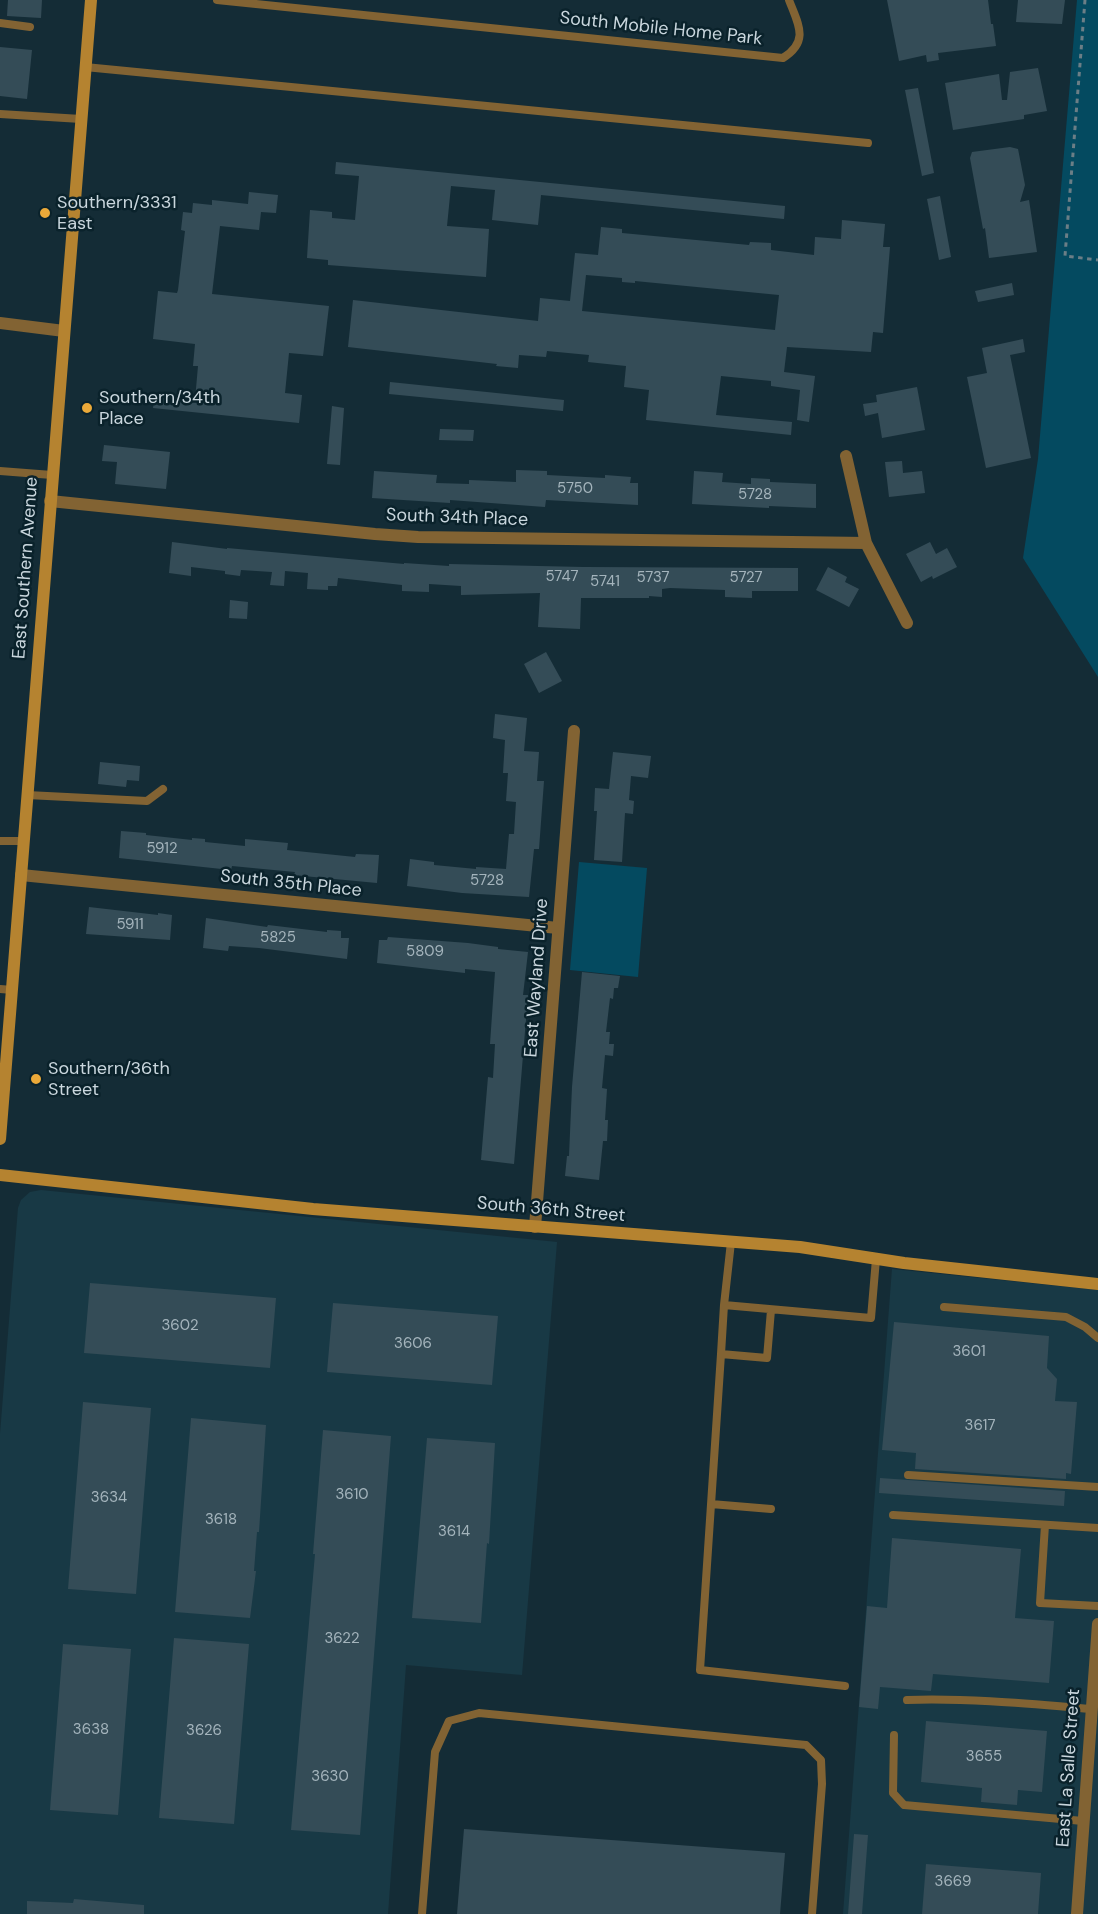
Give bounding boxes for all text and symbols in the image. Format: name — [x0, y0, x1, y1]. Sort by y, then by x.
street label: South Mobile Home Park — [559, 8, 763, 50]
place label: Southern/3331 East — [57, 192, 177, 234]
marker: Southern/3331 East — [38, 206, 52, 220]
place label: Southern/34th Place — [99, 387, 220, 430]
marker: Southern/34th Place — [80, 401, 94, 415]
street label: East Southern Avenue — [9, 476, 43, 660]
house number: 5750 — [557, 480, 593, 498]
house number: 5728 — [738, 486, 772, 504]
street label: South 34th Place — [386, 505, 528, 531]
house number: 5747 — [545, 568, 579, 586]
house number: 5737 — [636, 569, 670, 587]
house number: 5727 — [730, 569, 762, 587]
house number: 5741 — [590, 573, 620, 591]
house number: 5912 — [146, 840, 178, 858]
street label: South 35th Place — [219, 866, 363, 902]
house number: 5728 — [470, 872, 504, 890]
street label: East Wayland Drive — [521, 898, 553, 1058]
house number: 5911 — [116, 916, 144, 934]
house number: 5825 — [260, 929, 296, 947]
house number: 5809 — [406, 943, 444, 961]
place label: Southern/36th Street — [48, 1058, 170, 1100]
marker: Southern/36th Street — [29, 1072, 43, 1086]
street label: South 36th Street — [476, 1193, 626, 1227]
house number: 3602 — [161, 1317, 199, 1335]
house number: 3606 — [394, 1335, 432, 1353]
house number: 3601 — [952, 1343, 986, 1361]
house number: 3617 — [965, 1417, 995, 1435]
house number: 3610 — [335, 1486, 369, 1504]
house number: 3634 — [91, 1489, 127, 1507]
house number: 3618 — [205, 1511, 237, 1529]
house number: 3614 — [438, 1523, 470, 1541]
house number: 3622 — [324, 1630, 360, 1648]
street label: East La Salle Street — [1053, 1688, 1085, 1848]
house number: 3638 — [73, 1721, 109, 1739]
house number: 3626 — [186, 1722, 222, 1740]
house number: 3655 — [966, 1748, 1002, 1766]
house number: 3630 — [311, 1768, 349, 1786]
house number: 3669 — [935, 1873, 971, 1891]

